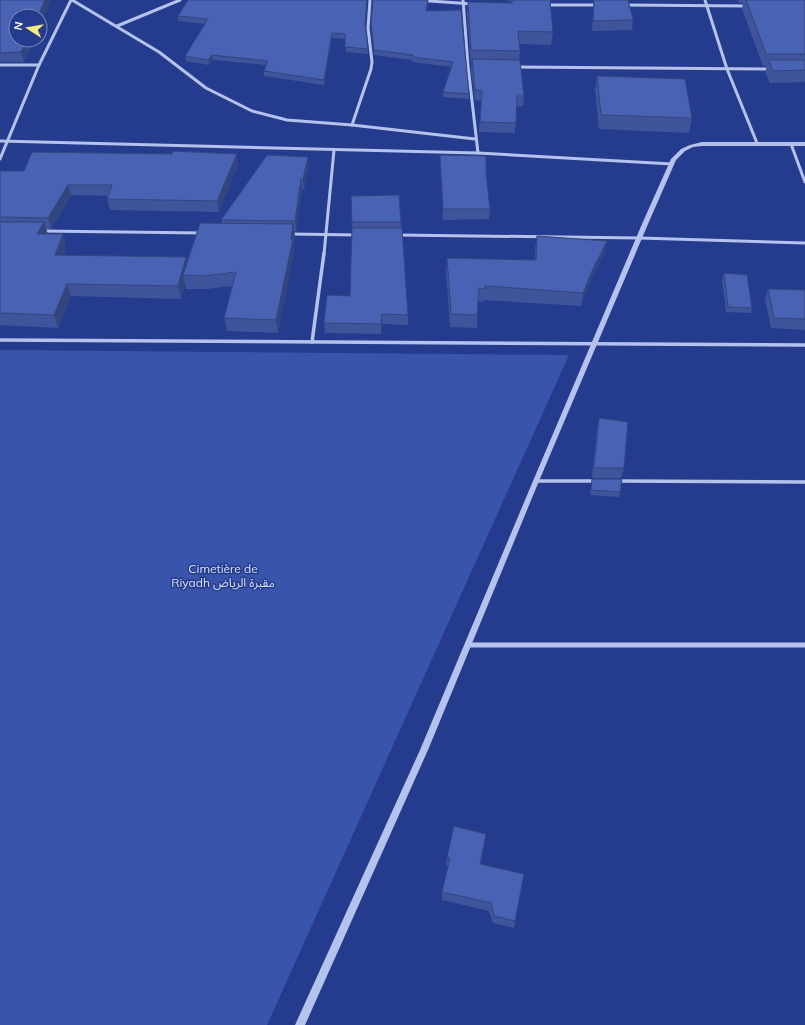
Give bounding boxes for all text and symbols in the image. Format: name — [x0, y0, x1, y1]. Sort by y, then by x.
north arrow — [8, 8, 48, 48]
text: N — [11, 20, 26, 31]
park label: Cimetière de Riyadh مقبرة الرياض — [171, 561, 275, 590]

